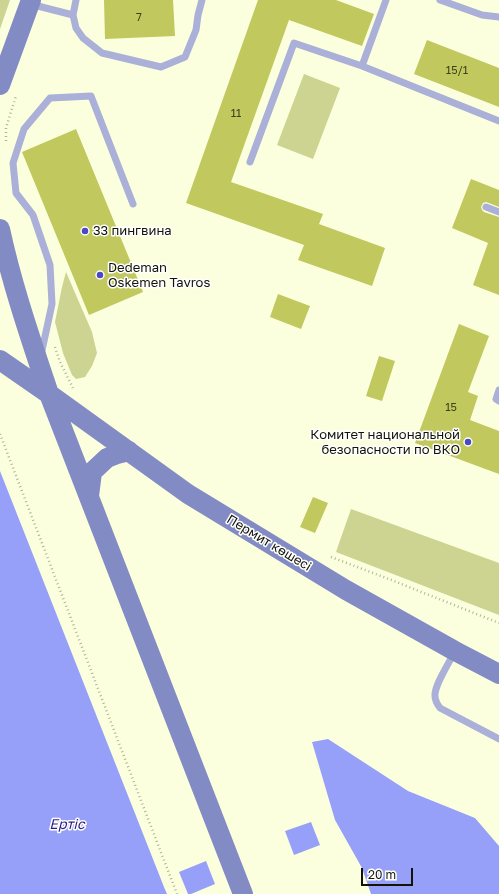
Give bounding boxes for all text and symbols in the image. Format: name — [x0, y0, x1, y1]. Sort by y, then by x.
house number: 7 — [136, 11, 142, 25]
house number: 15/1 — [446, 64, 468, 78]
house number: 11 — [231, 107, 241, 121]
place label: 33 пингвина — [93, 223, 172, 239]
marker: 33 пингвина — [80, 226, 90, 236]
place label: Dedeman Oskemen Tavros — [108, 260, 210, 291]
marker: Dedeman Oskemen Tavros — [95, 270, 105, 280]
house number: 15 — [445, 401, 457, 415]
place label: Комитет национальной безопасности по ВКО — [310, 427, 460, 458]
marker: Комитет национальной безопасности по ВКО — [463, 437, 473, 447]
street label: Пермит көшесі — [224, 512, 314, 574]
water label: Ертіс — [49, 817, 85, 833]
scale bar — [363, 860, 415, 886]
text: 20 m — [368, 867, 396, 882]

